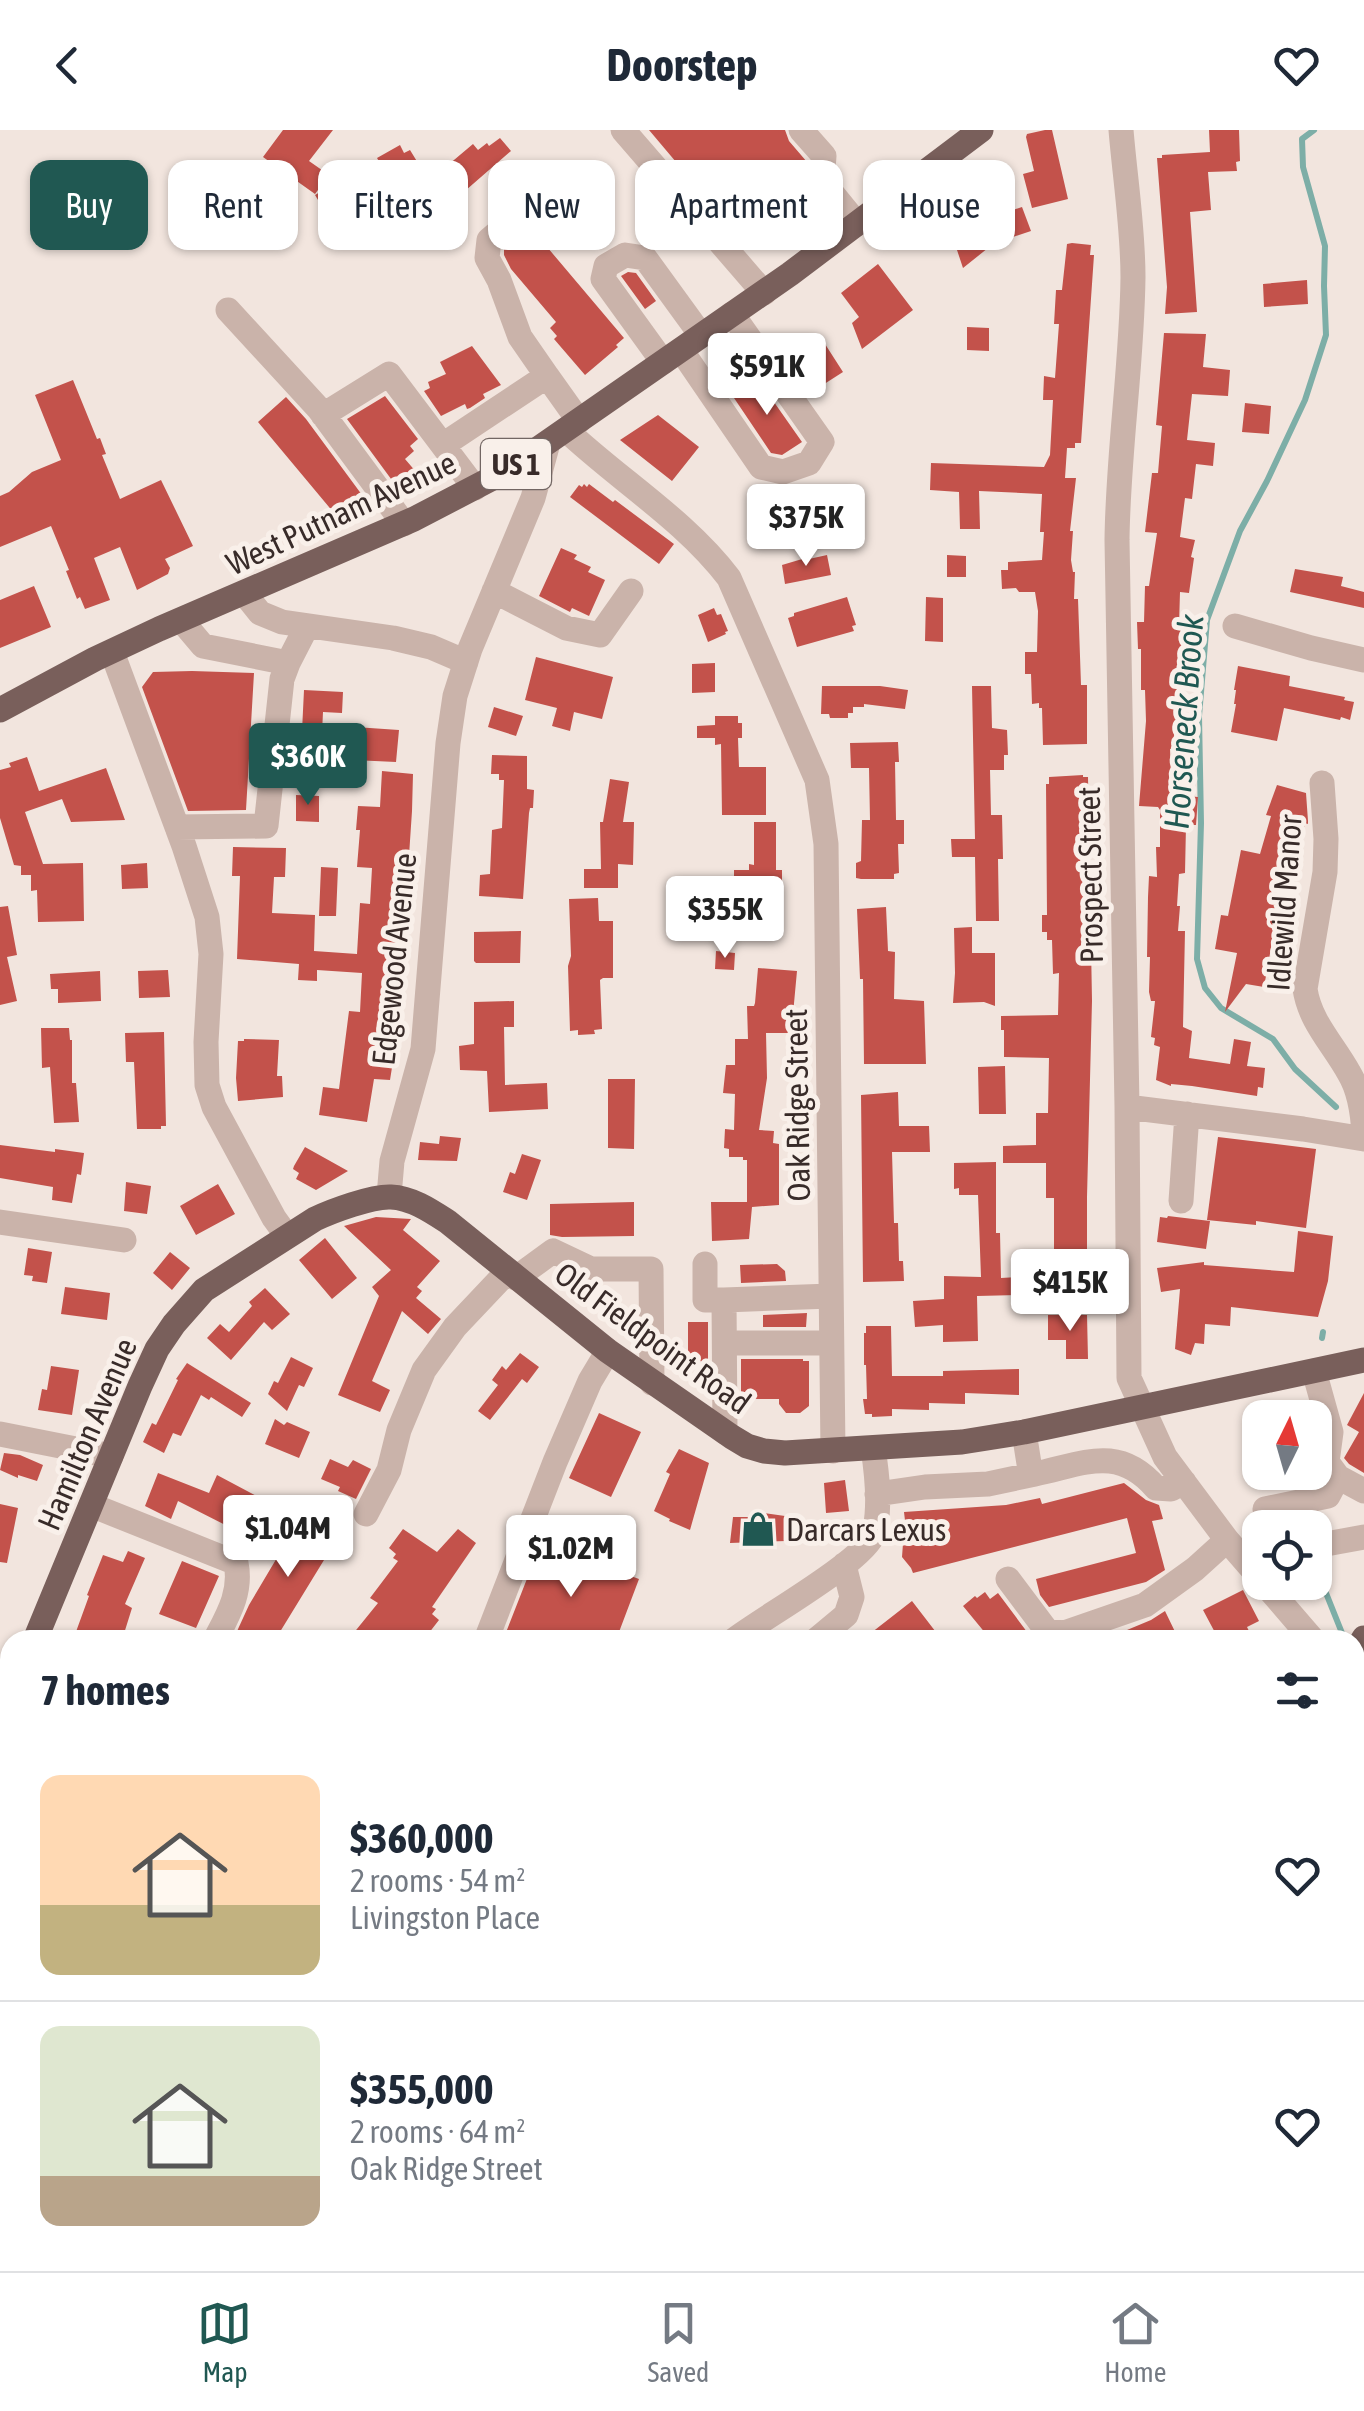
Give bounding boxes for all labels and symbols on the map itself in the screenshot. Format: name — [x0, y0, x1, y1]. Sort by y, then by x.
pin: $591K — [697, 333, 837, 418]
road number: US 1 — [481, 439, 551, 489]
street label: West Putnam Avenue — [221, 444, 461, 582]
pin: $375K — [736, 484, 876, 569]
water label: Horseneck Brook — [1156, 613, 1210, 831]
pin: $360K — [238, 723, 378, 808]
street label: Prospect Street — [1070, 786, 1110, 964]
street label: Idlewild Manor — [1259, 813, 1309, 992]
street label: Edgewood Avenue — [364, 851, 424, 1067]
pin: $355K — [655, 876, 795, 961]
street label: Oak Ridge Street — [777, 1008, 817, 1202]
pin: $415K — [1000, 1249, 1140, 1334]
street label: Old Fieldpoint Road — [548, 1255, 758, 1421]
street label: Hamilton Avenue — [30, 1333, 144, 1535]
north arrow — [1242, 1400, 1332, 1490]
pin: $1.04M — [207, 1495, 369, 1580]
shop icon: Darcars Lexus — [739, 1510, 777, 1548]
place label: Darcars Lexus — [786, 1511, 946, 1548]
pin: $1.02M — [490, 1515, 652, 1600]

